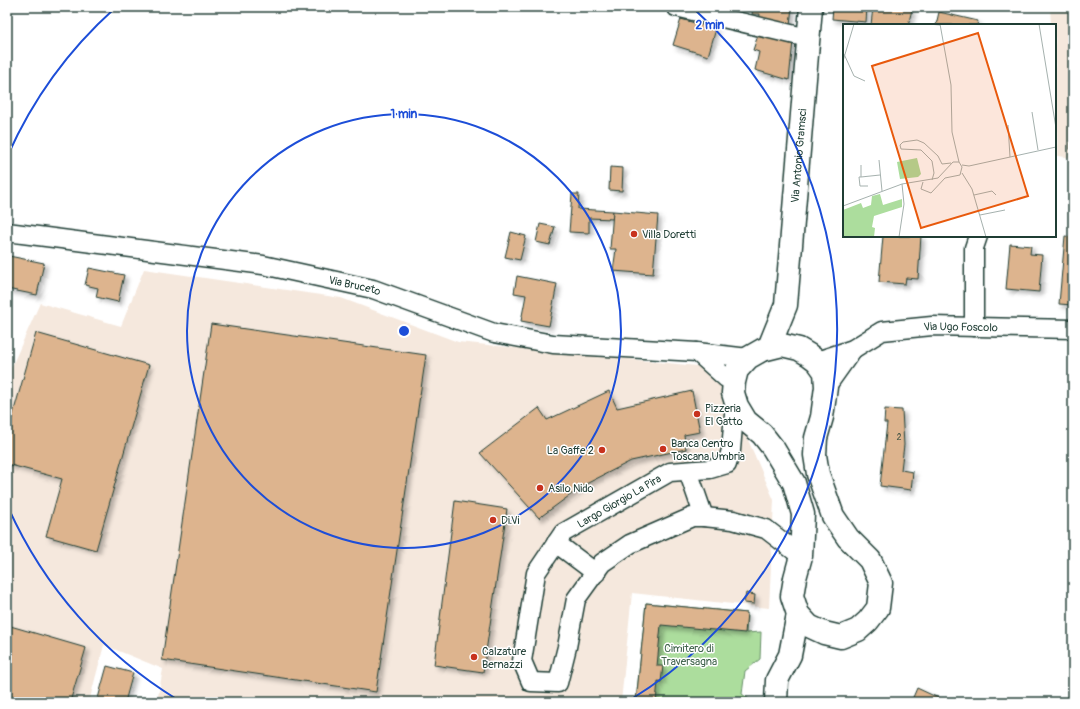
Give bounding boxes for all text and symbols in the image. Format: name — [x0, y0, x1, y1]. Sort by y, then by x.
text: 2 min — [696, 18, 725, 33]
inset map — [843, 24, 1056, 237]
text: 1 min — [391, 107, 418, 122]
street label: Via Antonio Gramsci — [789, 108, 809, 204]
place label: Villa Doretti — [642, 228, 696, 241]
marker: Villa Doretti — [629, 229, 639, 239]
street label: Via Bruceto — [327, 273, 383, 298]
street label: Via Ugo Foscolo — [923, 320, 998, 334]
centre of rings — [397, 324, 411, 338]
place label: Pizzeria El Gatto — [705, 402, 743, 428]
marker: Pizzeria El Gatto — [692, 409, 702, 419]
house number: 2 — [896, 432, 902, 443]
place label: Banca Centro Toscana Umbria — [671, 437, 745, 463]
place label: La Gaffe 2 — [547, 444, 594, 457]
marker: Banca Centro Toscana Umbria — [658, 444, 668, 454]
marker: La Gaffe 2 — [597, 445, 607, 455]
street label: Largo Giorgio La Pira — [575, 472, 664, 531]
place label: Asilo Nido — [548, 482, 593, 495]
marker: Asilo Nido — [535, 483, 545, 493]
place label: Di.Vi — [501, 514, 520, 527]
marker: Di.Vi — [488, 515, 498, 525]
park label: Cimitero di Traversagna — [661, 642, 717, 668]
place label: Calzature Bernazzi — [482, 645, 527, 671]
marker: Calzature Bernazzi — [469, 652, 479, 662]

